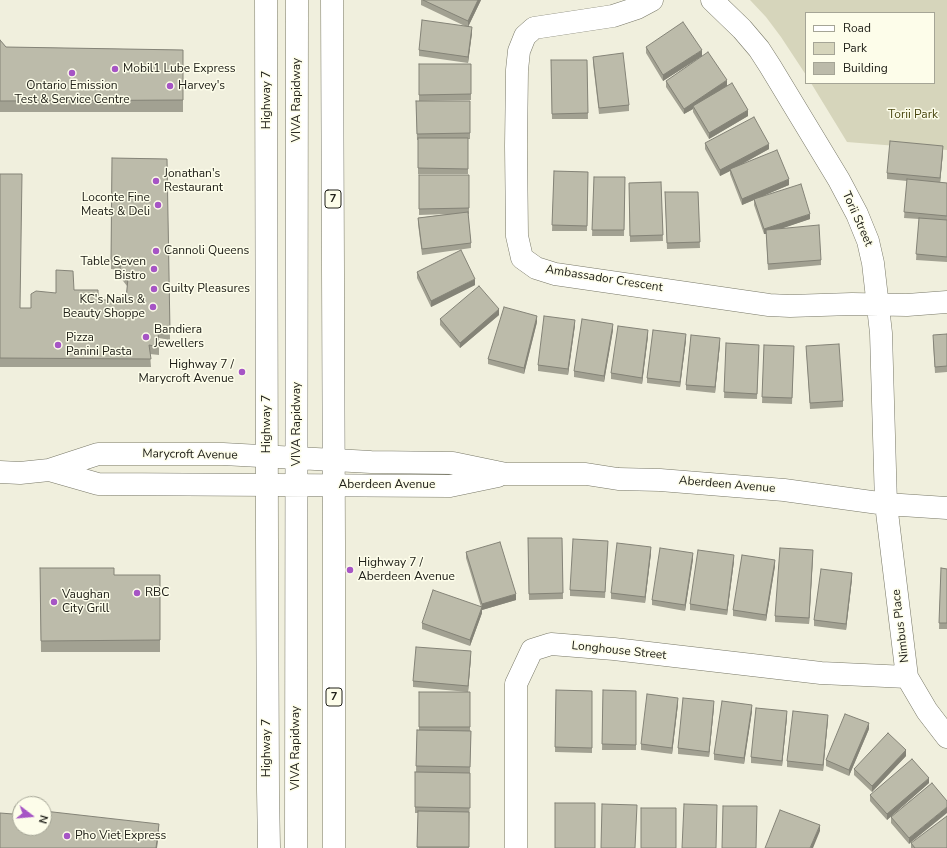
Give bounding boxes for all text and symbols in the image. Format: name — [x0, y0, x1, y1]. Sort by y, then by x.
legend — [805, 12, 935, 84]
text: Road — [843, 20, 871, 36]
text: Park — [843, 40, 867, 56]
street label: VIVA Rapidway — [290, 58, 304, 142]
text: Building — [843, 60, 888, 76]
place label: Mobil1 Lube Express — [123, 62, 236, 76]
marker: Mobil1 Lube Express — [110, 64, 120, 74]
marker: Ontario Emission Test & Service Centre — [67, 68, 77, 78]
street label: Highway 7 — [260, 71, 274, 129]
place label: Ontario Emission Test & Service Centre — [14, 79, 130, 107]
place label: Harvey's — [178, 79, 225, 93]
marker: Harvey's — [165, 81, 175, 91]
park label: Torii Park — [888, 108, 938, 122]
place label: Jonathan's Restaurant — [164, 167, 223, 195]
marker: Jonathan's Restaurant — [151, 176, 161, 186]
street label: Torii Street — [838, 189, 876, 249]
road number: 7 — [325, 190, 341, 208]
place label: Loconte Fine Meats & Deli — [81, 191, 150, 219]
marker: Loconte Fine Meats & Deli — [153, 200, 163, 210]
place label: Cannoli Queens — [164, 244, 249, 258]
marker: Cannoli Queens — [151, 246, 161, 256]
place label: Table Seven Bistro — [80, 255, 146, 283]
street label: Ambassador Crescent — [544, 263, 664, 295]
marker: Table Seven Bistro — [149, 264, 159, 274]
place label: Guilty Pleasures — [162, 282, 250, 296]
marker: Guilty Pleasures — [149, 284, 159, 294]
place label: KC's Nails & Beauty Shoppe — [63, 293, 145, 321]
marker: KC's Nails & Beauty Shoppe — [148, 302, 158, 312]
place label: Bandiera Jewellers — [154, 323, 204, 351]
place label: Pizza Panini Pasta — [66, 331, 132, 359]
marker: Bandiera Jewellers — [141, 332, 151, 342]
marker: Pizza Panini Pasta — [53, 340, 63, 350]
place label: Highway 7 / Marycroft Avenue — [138, 358, 234, 386]
marker: Highway 7 / Marycroft Avenue — [237, 367, 247, 377]
street label: VIVA Rapidway — [290, 382, 304, 466]
street label: Highway 7 — [260, 395, 274, 453]
street label: Marycroft Avenue — [142, 447, 238, 463]
street label: Aberdeen Avenue — [678, 474, 776, 496]
street label: Aberdeen Avenue — [339, 478, 435, 492]
place label: Highway 7 / Aberdeen Avenue — [358, 556, 455, 584]
marker: Highway 7 / Aberdeen Avenue — [345, 565, 355, 575]
place label: RBC — [145, 586, 169, 600]
place label: Vaughan City Grill — [62, 588, 110, 616]
marker: RBC — [132, 588, 142, 598]
street label: Nimbus Place — [889, 588, 913, 664]
marker: Vaughan City Grill — [49, 597, 59, 607]
street label: Longhouse Street — [571, 639, 667, 663]
road number: 7 — [326, 688, 342, 706]
street label: VIVA Rapidway — [289, 706, 303, 790]
street label: Highway 7 — [260, 719, 274, 777]
north arrow — [12, 796, 52, 836]
text: N — [35, 813, 51, 825]
place label: Pho Viet Express — [75, 829, 166, 843]
marker: Pho Viet Express — [62, 831, 72, 841]

